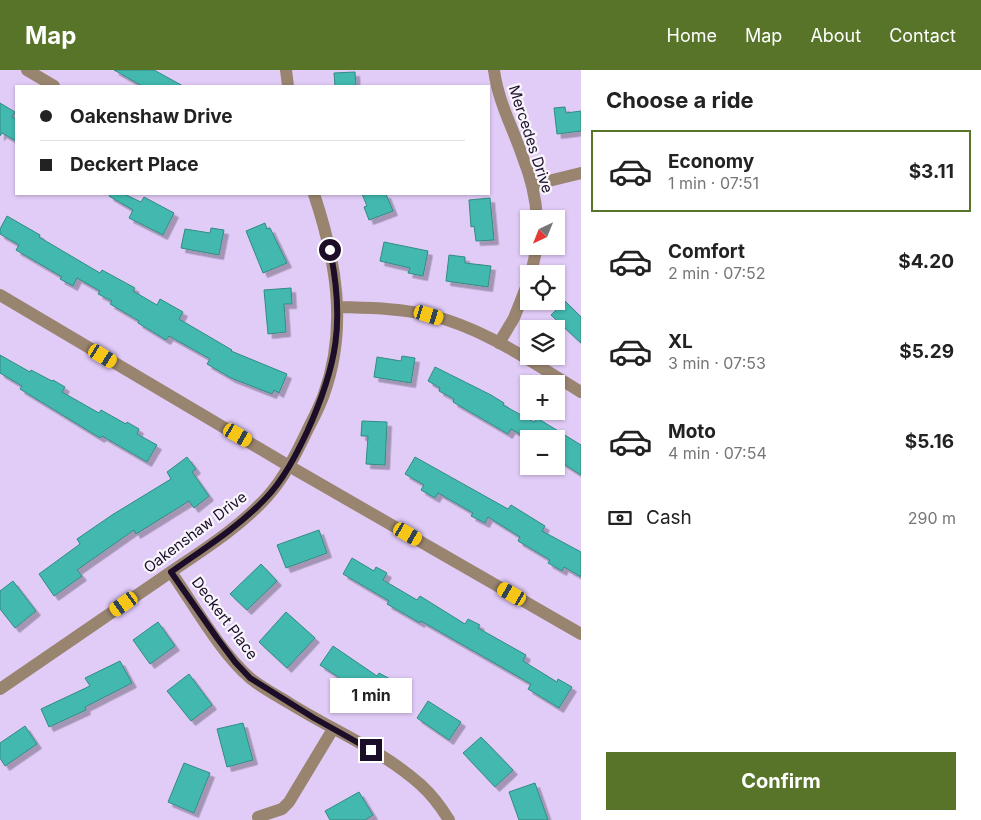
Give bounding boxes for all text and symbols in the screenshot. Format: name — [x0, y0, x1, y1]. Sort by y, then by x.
text: Map — [25, 21, 76, 50]
text: Home — [667, 25, 717, 46]
text: Map — [745, 25, 782, 46]
text: About — [810, 25, 861, 46]
text: Contact — [889, 25, 956, 46]
street label: Mercedes Drive — [505, 83, 557, 195]
text: Choose a ride — [606, 87, 754, 113]
text: Oakenshaw Drive — [70, 105, 233, 128]
icon: car — [608, 149, 653, 194]
text: Economy — [668, 150, 754, 173]
text: Deckert Place — [70, 153, 199, 176]
text: $3.11 — [909, 160, 954, 183]
text: 1 min · 07:51 — [668, 173, 759, 193]
north arrow — [520, 210, 565, 255]
map controls — [520, 210, 565, 475]
route start — [319, 239, 341, 261]
icon: car — [608, 239, 653, 284]
text: Comfort — [668, 240, 745, 263]
text: $4.20 — [898, 250, 954, 273]
text: 2 min · 07:52 — [668, 263, 766, 283]
button: locate — [520, 265, 565, 310]
car — [412, 303, 445, 327]
button: layers — [520, 320, 565, 365]
icon: car — [608, 329, 653, 374]
text: XL — [668, 330, 693, 353]
text: $5.29 — [899, 340, 954, 363]
car — [86, 342, 119, 370]
text: 3 min · 07:53 — [668, 353, 766, 373]
button: + — [520, 375, 565, 420]
icon: car — [608, 419, 653, 464]
text: Moto — [668, 420, 716, 443]
car — [221, 421, 254, 449]
button: − — [520, 430, 565, 475]
text: $5.16 — [905, 430, 954, 453]
text: 4 min · 07:54 — [668, 443, 767, 463]
street label: Oakenshaw Drive — [140, 487, 250, 577]
icon: cash — [606, 504, 634, 532]
text: Cash — [646, 506, 692, 529]
text: 290 m — [908, 508, 956, 528]
car — [391, 520, 424, 548]
street label: Deckert Place — [188, 573, 262, 663]
car — [495, 580, 528, 608]
car — [107, 589, 140, 619]
callout: 1 min — [330, 678, 412, 712]
text: 1 min — [351, 685, 391, 705]
route end — [360, 739, 382, 761]
button: Confirm — [606, 752, 956, 810]

